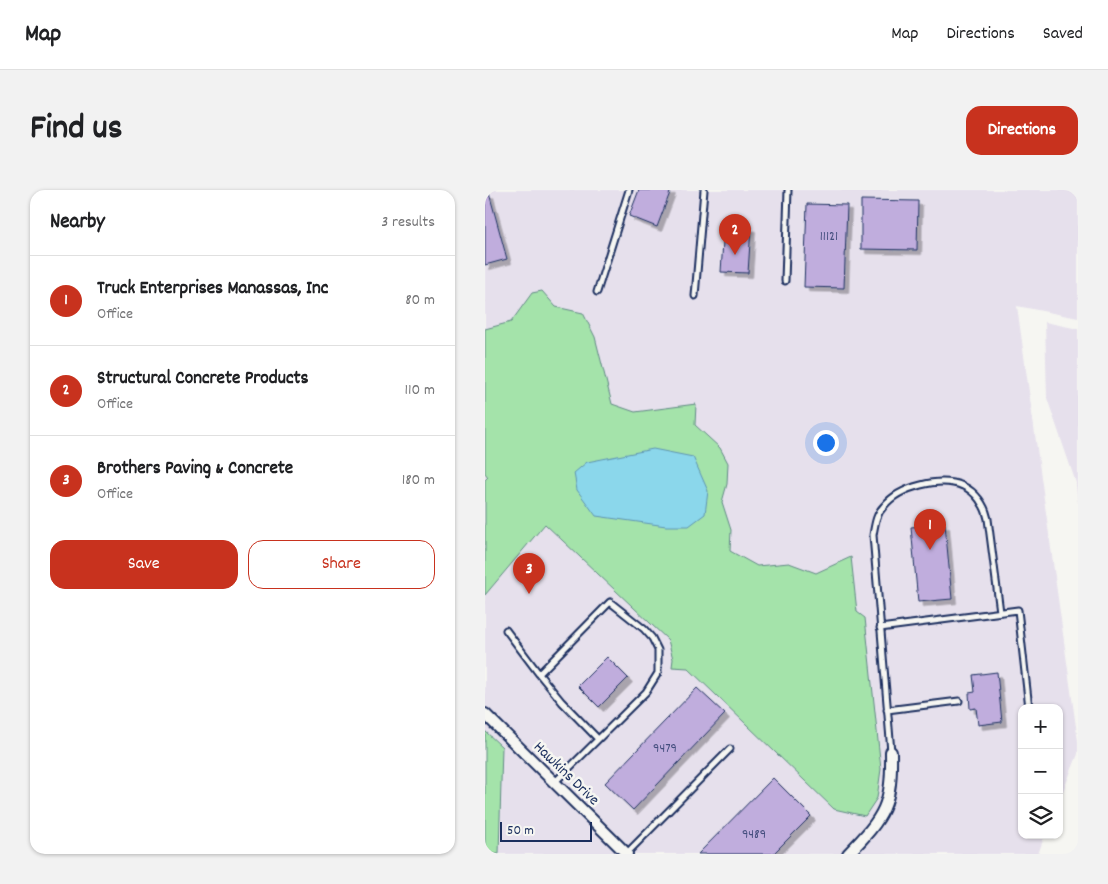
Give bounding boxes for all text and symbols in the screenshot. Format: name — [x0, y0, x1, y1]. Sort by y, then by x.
text: Map — [25, 18, 61, 52]
text: Map — [891, 22, 918, 47]
text: Directions — [946, 22, 1015, 47]
text: Saved — [1043, 22, 1083, 47]
text: Find us — [30, 105, 122, 155]
button: Directions — [966, 106, 1078, 155]
text: Nearby — [50, 208, 105, 238]
text: 3 results — [381, 211, 435, 234]
pin: 2 — [719, 214, 751, 255]
house number: 11121 — [820, 227, 838, 247]
text: Truck Enterprises Manassas, Inc — [97, 276, 328, 303]
text: 1 — [64, 289, 68, 312]
text: 80 m — [405, 289, 435, 312]
text: Office — [97, 303, 133, 326]
text: Structural Concrete Products — [97, 366, 309, 393]
text: 2 — [63, 379, 70, 402]
text: 110 m — [405, 379, 435, 402]
text: Office — [97, 393, 133, 416]
your location — [813, 430, 839, 456]
text: Brothers Paving & Concrete — [97, 456, 293, 483]
text: 3 — [62, 469, 70, 492]
text: 180 m — [402, 469, 435, 492]
text: Office — [97, 483, 133, 506]
pin: 1 — [914, 509, 946, 550]
button: Save — [50, 540, 238, 589]
button: Share — [248, 540, 435, 589]
pin: 3 — [513, 553, 545, 594]
map controls — [1018, 704, 1063, 839]
button: + — [1018, 704, 1063, 749]
street label: Hawkins Drive — [528, 737, 604, 811]
house number: 9479 — [653, 739, 677, 759]
button: − — [1018, 749, 1063, 794]
button: layers — [1018, 794, 1063, 839]
scale bar — [500, 819, 593, 842]
text: 50 m — [507, 821, 534, 841]
house number: 9489 — [742, 825, 766, 845]

